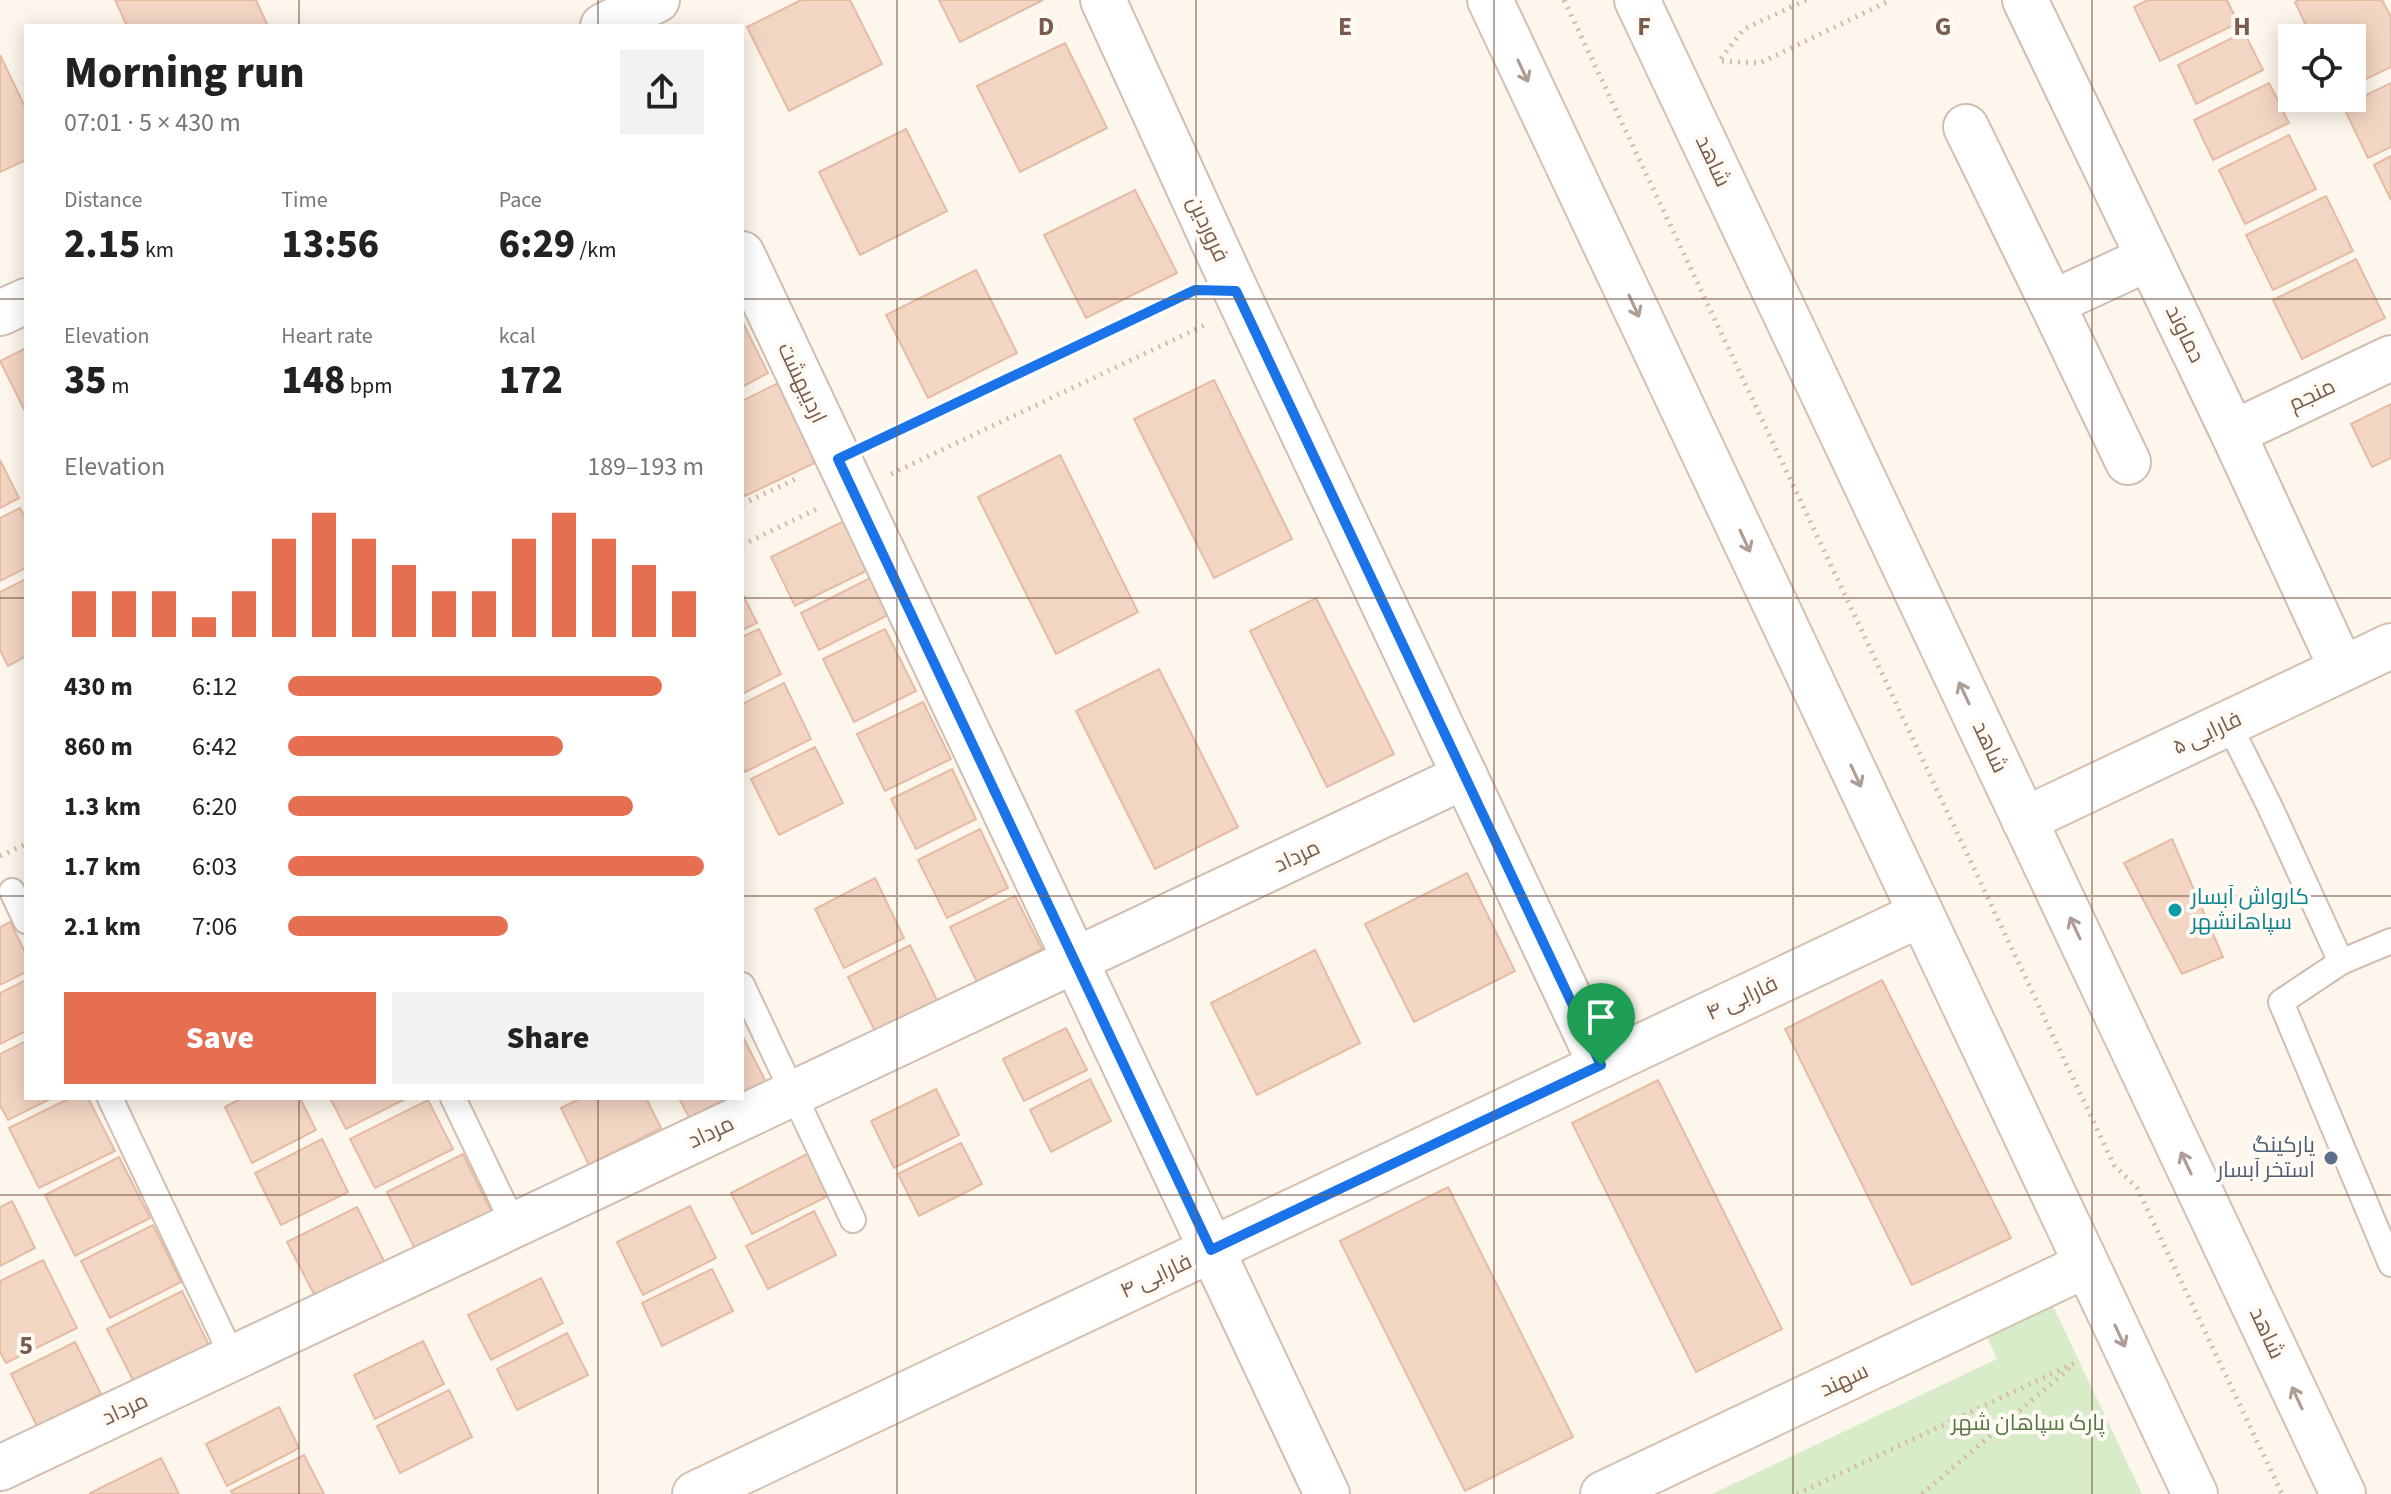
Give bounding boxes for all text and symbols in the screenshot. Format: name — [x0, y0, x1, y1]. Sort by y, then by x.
text: D — [1038, 8, 1054, 45]
text: E — [1338, 8, 1352, 45]
text: F — [1637, 8, 1651, 45]
text: G — [1935, 8, 1951, 45]
text: H — [2233, 8, 2251, 45]
map controls — [2278, 24, 2366, 112]
button: locate — [2278, 24, 2366, 112]
text: Morning run — [64, 42, 305, 105]
button: share — [620, 50, 704, 134]
one-way arrow — [1516, 58, 1531, 82]
text: 07:01 · 5 × 430 m — [64, 104, 241, 141]
street label: شاهد — [1687, 130, 1739, 192]
text: Distance — [64, 184, 142, 216]
text: Time — [281, 184, 328, 216]
text: Pace — [499, 184, 542, 216]
street label: فروردین — [1179, 191, 1237, 267]
text: 2.15 — [64, 216, 140, 273]
text: 13:56 — [281, 216, 379, 273]
text: 6:29 — [499, 216, 575, 273]
text: km — [140, 234, 174, 266]
text: /km — [575, 234, 616, 266]
one-way arrow — [1627, 293, 1642, 317]
street label: دماوند — [2157, 300, 2213, 368]
text: Elevation — [64, 320, 150, 352]
text: Heart rate — [281, 320, 373, 352]
text: kcal — [499, 320, 536, 352]
street label: اردیبهشت — [769, 337, 835, 429]
text: 35 — [64, 352, 107, 409]
text: 148 — [281, 352, 345, 409]
text: 172 — [499, 352, 563, 409]
text: m — [107, 370, 129, 402]
text: bpm — [345, 370, 392, 402]
street label: منجم — [2283, 370, 2341, 420]
text: Elevation — [64, 448, 165, 485]
text: 189–193 m — [587, 448, 704, 485]
one-way arrow — [1738, 528, 1753, 552]
text: 430 m — [64, 668, 133, 705]
text: 6:12 — [192, 668, 237, 705]
one-way arrow — [1956, 681, 1971, 705]
street label: فارابی ۵ — [2167, 703, 2247, 763]
street label: شاهد — [1964, 716, 2016, 778]
text: 860 m — [64, 728, 133, 765]
text: 6:42 — [192, 728, 237, 765]
one-way arrow — [1849, 764, 1864, 788]
text: 1.3 km — [64, 788, 141, 825]
text: 6:20 — [192, 788, 237, 825]
street label: مرداد — [1269, 831, 1325, 881]
text: 1.7 km — [64, 848, 141, 885]
text: 6:03 — [192, 848, 237, 885]
place label: کارواش آبسار سپاهانشهر — [2189, 881, 2309, 938]
marker: کارواش آبسار سپاهانشهر — [2166, 901, 2184, 919]
text: 2.1 km — [64, 908, 141, 945]
text: 7:06 — [192, 908, 237, 945]
one-way arrow — [2067, 917, 2082, 941]
street label: فارابی ۴ — [1701, 967, 1783, 1029]
pin — [1567, 983, 1635, 1065]
button: Save — [64, 992, 376, 1084]
button: Share — [392, 992, 704, 1084]
icon: arrive — [1579, 995, 1623, 1039]
street label: مرداد — [683, 1107, 739, 1157]
place label: پارکینگ استخر آبسار — [2215, 1129, 2315, 1186]
marker: پارکینگ استخر آبسار — [2322, 1149, 2340, 1167]
one-way arrow — [2178, 1151, 2193, 1175]
street label: فارابی ۴ — [1115, 1245, 1197, 1307]
street label: شاهد — [2241, 1302, 2293, 1364]
one-way arrow — [2113, 1323, 2128, 1347]
text: 5 — [19, 1327, 33, 1364]
street label: سهند — [1814, 1355, 1874, 1405]
street label: مرداد — [97, 1384, 153, 1434]
one-way arrow — [2289, 1386, 2304, 1410]
park label: پارک سپاهان شهر — [1949, 1407, 2105, 1439]

